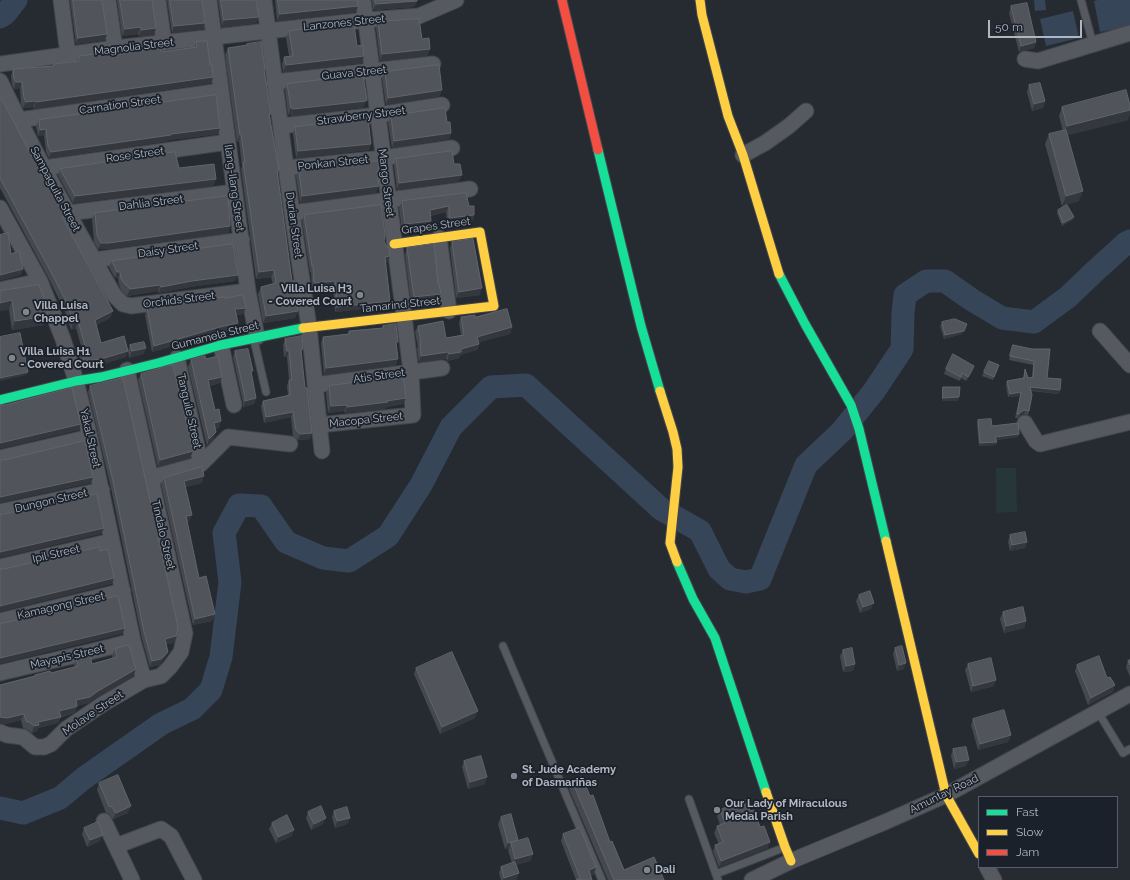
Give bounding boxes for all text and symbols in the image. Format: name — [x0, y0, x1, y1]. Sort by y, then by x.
street label: Lanzones Street — [302, 12, 386, 34]
scale bar — [990, 12, 1084, 38]
text: 50 m — [995, 20, 1023, 34]
street label: Magnolia Street — [93, 36, 175, 58]
street label: Guava Street — [321, 63, 387, 83]
street label: Carnation Street — [78, 93, 162, 117]
street label: Strawberry Street — [316, 104, 406, 128]
street label: Sampaguita Street — [27, 144, 83, 234]
street label: Rose Street — [105, 144, 165, 166]
street label: Ilang-Ilang Street — [221, 144, 247, 232]
street label: Mango Street — [375, 148, 397, 218]
street label: Ponkan Street — [297, 153, 369, 173]
street label: Durian Street — [283, 191, 305, 259]
street label: Dahlia Street — [118, 192, 184, 214]
street label: Grapes Street — [401, 215, 471, 237]
street label: Daisy Street — [137, 239, 199, 261]
place label: Villa Luisa H3 - Covered Court — [268, 282, 352, 308]
street label: Orchids Street — [142, 289, 216, 311]
marker: Villa Luisa H3 - Covered Court — [355, 290, 365, 300]
street label: Tamarind Street — [359, 294, 441, 316]
place label: Villa Luisa Chappel — [34, 299, 88, 325]
marker: Villa Luisa Chappel — [21, 307, 31, 317]
street label: Gumamela Street — [170, 319, 260, 353]
place label: Villa Luisa H1 - Covered Court — [20, 345, 104, 371]
marker: Villa Luisa H1 - Covered Court — [7, 353, 17, 363]
street label: Atis Street — [352, 366, 406, 386]
street label: Tanguile Street — [174, 372, 204, 450]
street label: Yakal Street — [77, 407, 103, 469]
street label: Macopa Street — [328, 410, 404, 430]
street label: Dungon Street — [14, 486, 88, 516]
street label: Tindalo Street — [149, 499, 177, 571]
street label: Ipil Street — [31, 542, 81, 566]
street label: Kamagong Street — [16, 590, 106, 622]
street label: Mayapis Street — [29, 642, 105, 672]
street label: Molave Street — [60, 688, 126, 738]
place label: St. Jude Academy of Dasmariñas — [522, 763, 616, 789]
marker: St. Jude Academy of Dasmariñas — [509, 771, 519, 781]
street label: Amuntay Road — [907, 772, 981, 816]
legend — [978, 796, 1118, 868]
place label: Our Lady of Miraculous Medal Parish — [725, 797, 847, 823]
marker: Our Lady of Miraculous Medal Parish — [712, 805, 722, 815]
text: Fast — [1016, 805, 1039, 819]
text: Slow — [1016, 825, 1043, 839]
text: Jam — [1016, 845, 1039, 859]
place label: Dali — [655, 863, 675, 877]
marker: Dali — [642, 865, 652, 875]

